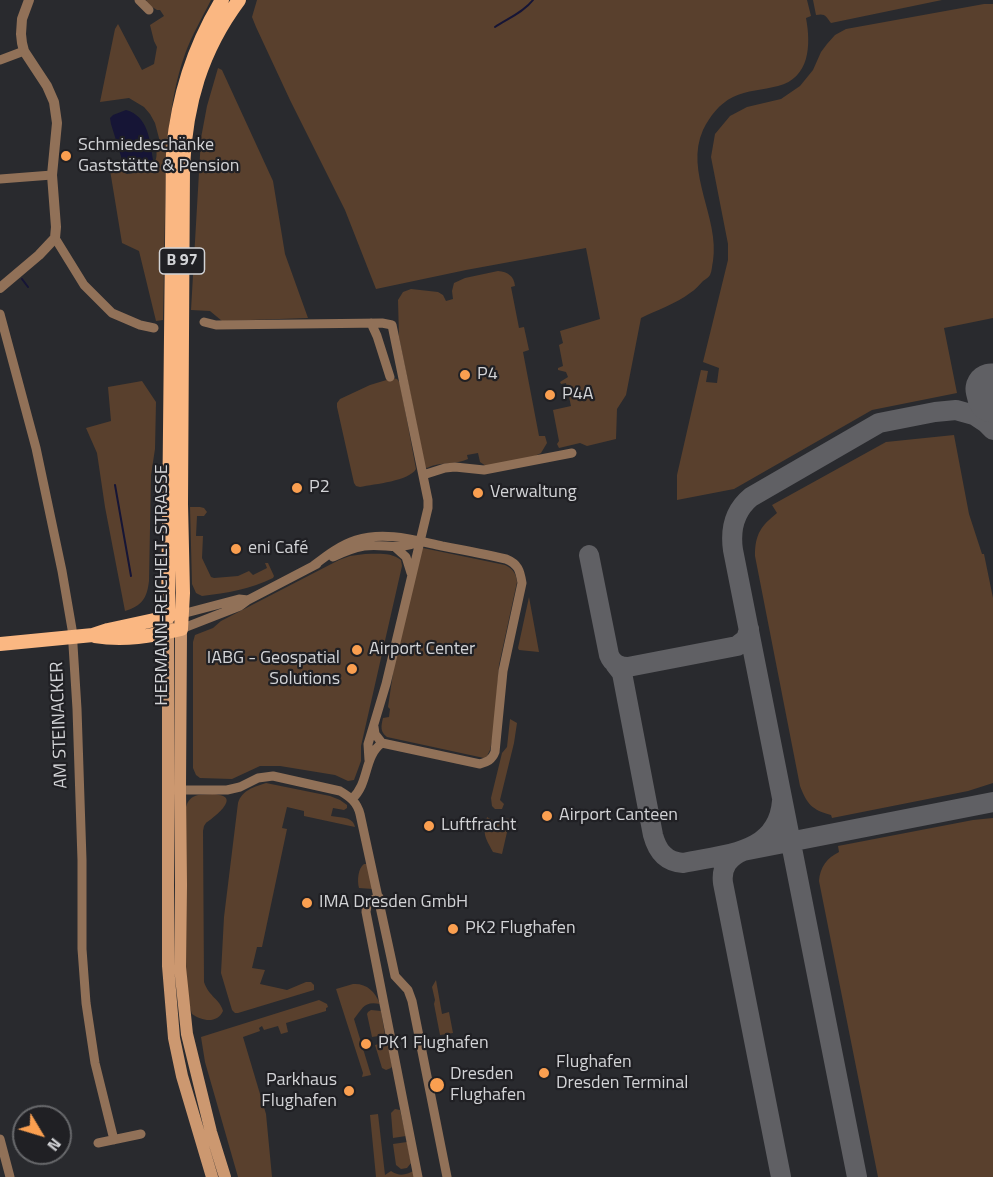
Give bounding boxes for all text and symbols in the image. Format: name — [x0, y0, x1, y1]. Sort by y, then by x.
place label: Schmiedeschänke Gaststätte & Pension — [78, 135, 239, 178]
marker: Schmiedeschänke Gaststätte & Pension — [59, 149, 73, 163]
road number: B 97 — [160, 248, 204, 274]
place label: P4 — [477, 364, 498, 386]
marker: P4 — [458, 368, 472, 382]
place label: P4A — [562, 384, 593, 406]
marker: P4A — [543, 388, 557, 402]
street label: HERMANN-REICHELT-STRASSE — [152, 464, 174, 706]
place label: P2 — [309, 477, 330, 499]
marker: P2 — [290, 481, 304, 495]
place label: Verwaltung — [490, 482, 577, 504]
marker: Verwaltung — [471, 486, 485, 500]
place label: eni Café — [248, 538, 308, 560]
marker: eni Café — [229, 542, 243, 556]
place label: Airport Center — [369, 639, 475, 661]
marker: Airport Center — [350, 643, 364, 657]
place label: IABG - Geospatial Solutions — [207, 648, 340, 690]
street label: AM STEINACKER — [47, 661, 73, 789]
marker: IABG - Geospatial Solutions — [345, 662, 359, 676]
place label: Airport Canteen — [559, 805, 678, 827]
marker: Airport Canteen — [540, 809, 554, 823]
place label: Luftfracht — [441, 815, 516, 837]
marker: Luftfracht — [422, 819, 436, 833]
place label: IMA Dresden GmbH — [319, 892, 468, 914]
marker: IMA Dresden GmbH — [300, 896, 314, 910]
place label: PK2 Flughafen — [465, 918, 576, 940]
marker: PK2 Flughafen — [446, 922, 460, 936]
place label: PK1 Flughafen — [378, 1033, 489, 1055]
marker: PK1 Flughafen — [359, 1037, 373, 1051]
place label: Flughafen Dresden Terminal — [556, 1052, 688, 1094]
place label: Dresden Flughafen — [450, 1064, 526, 1106]
marker: Flughafen Dresden Terminal — [537, 1066, 551, 1080]
place label: Parkhaus Flughafen — [261, 1070, 337, 1112]
marker: Dresden Flughafen — [428, 1076, 446, 1094]
marker: Parkhaus Flughafen — [342, 1084, 356, 1098]
north arrow — [12, 1105, 72, 1165]
text: N — [42, 1133, 67, 1157]

